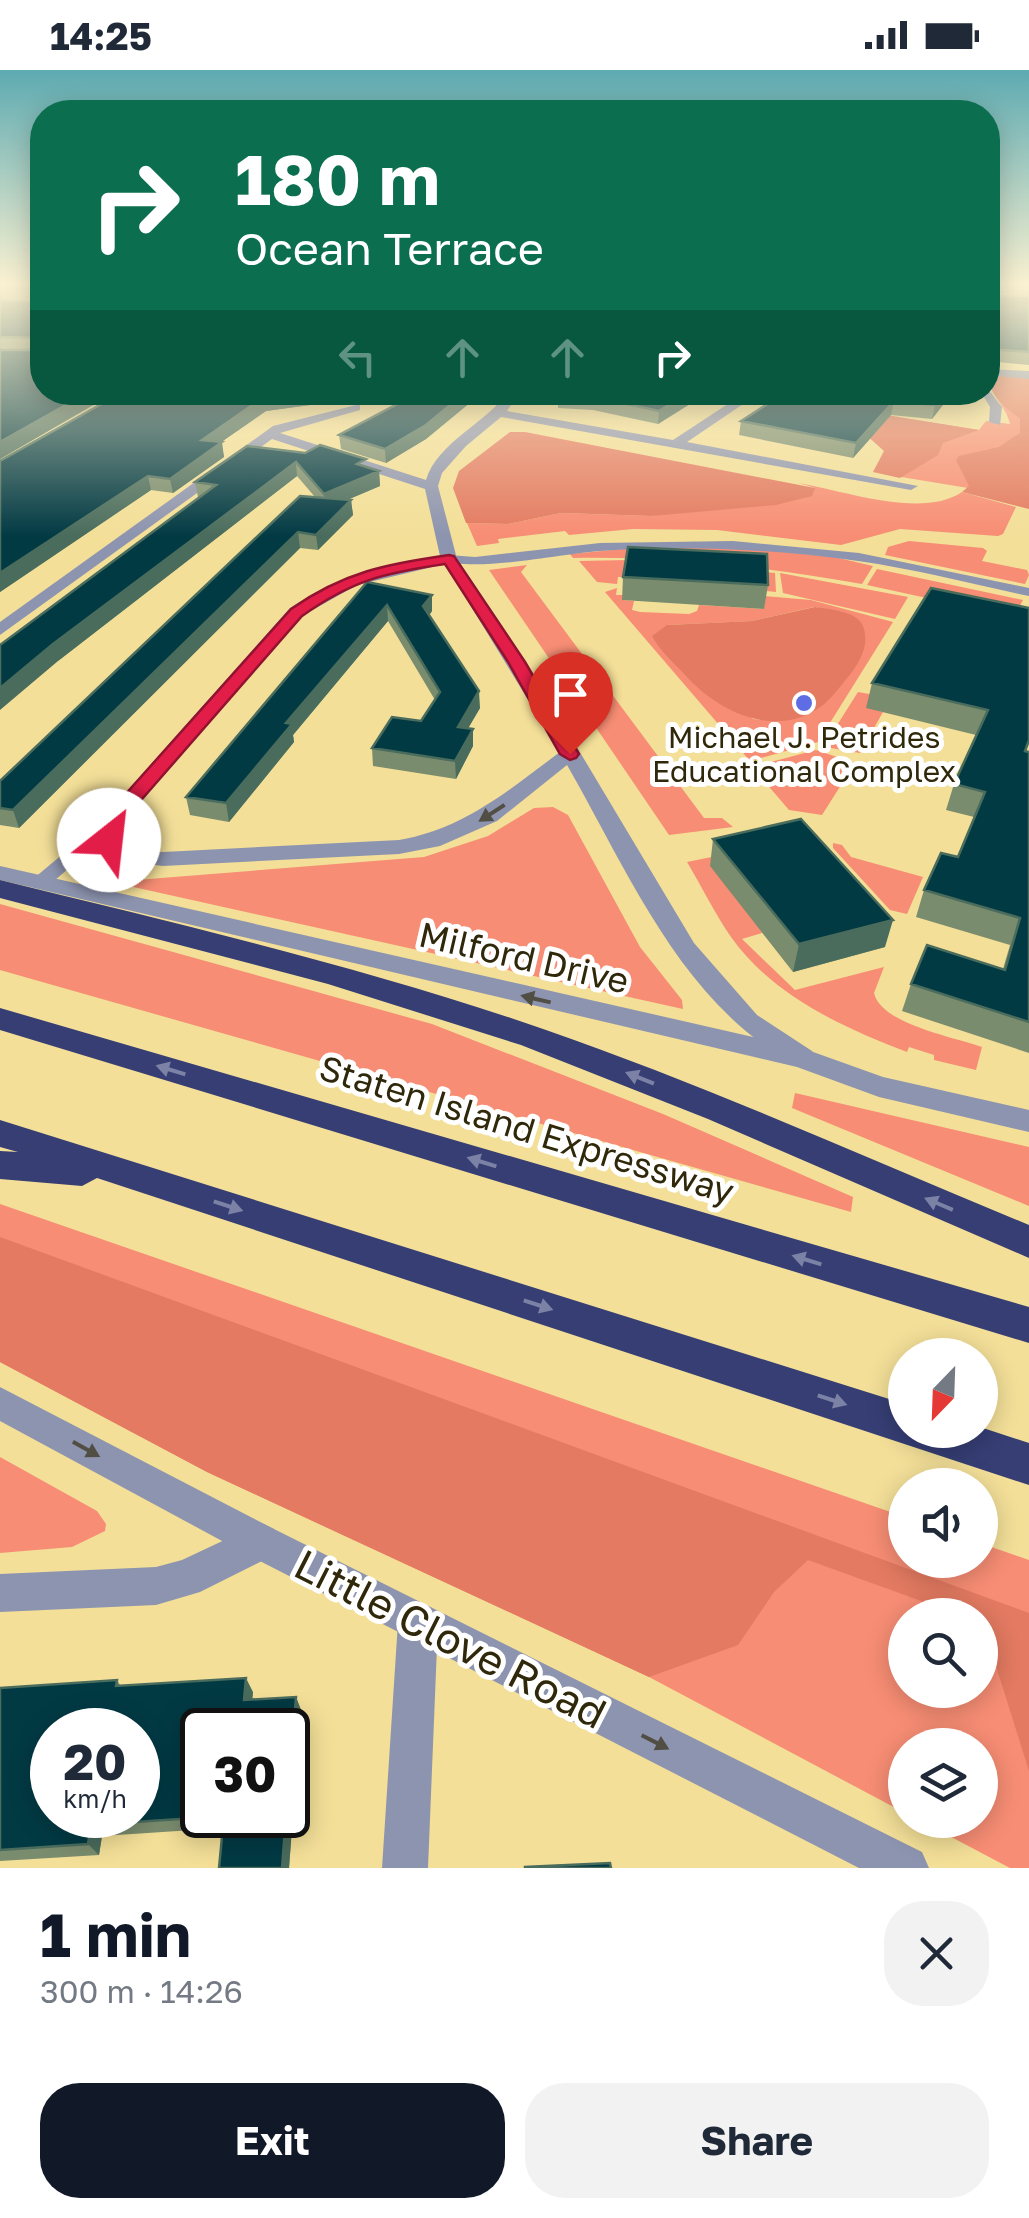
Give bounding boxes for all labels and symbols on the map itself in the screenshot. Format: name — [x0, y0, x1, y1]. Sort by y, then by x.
pin — [528, 652, 613, 755]
marker: Michael J. Petrides Educational Complex — [793, 692, 815, 714]
place label: Michael J. Petrides Educational Complex — [652, 719, 956, 789]
position arrow — [57, 788, 161, 892]
one-way arrow — [478, 804, 506, 822]
street label: Milford Drive — [415, 913, 633, 1001]
one-way arrow — [520, 991, 551, 1006]
street label: Staten Island Expressway — [315, 1046, 739, 1212]
one-way arrow — [155, 1062, 186, 1077]
one-way arrow — [625, 1069, 655, 1085]
one-way arrow — [467, 1154, 497, 1169]
one-way arrow — [924, 1196, 954, 1212]
one-way arrow — [214, 1199, 244, 1214]
one-way arrow — [791, 1252, 822, 1267]
one-way arrow — [523, 1299, 553, 1314]
north arrow — [888, 1338, 998, 1448]
one-way arrow — [818, 1394, 848, 1409]
one-way arrow — [71, 1441, 100, 1458]
street label: Little Clove Road — [287, 1538, 615, 1738]
speed limit sign: 30 — [180, 1708, 310, 1838]
one-way arrow — [641, 1733, 670, 1750]

